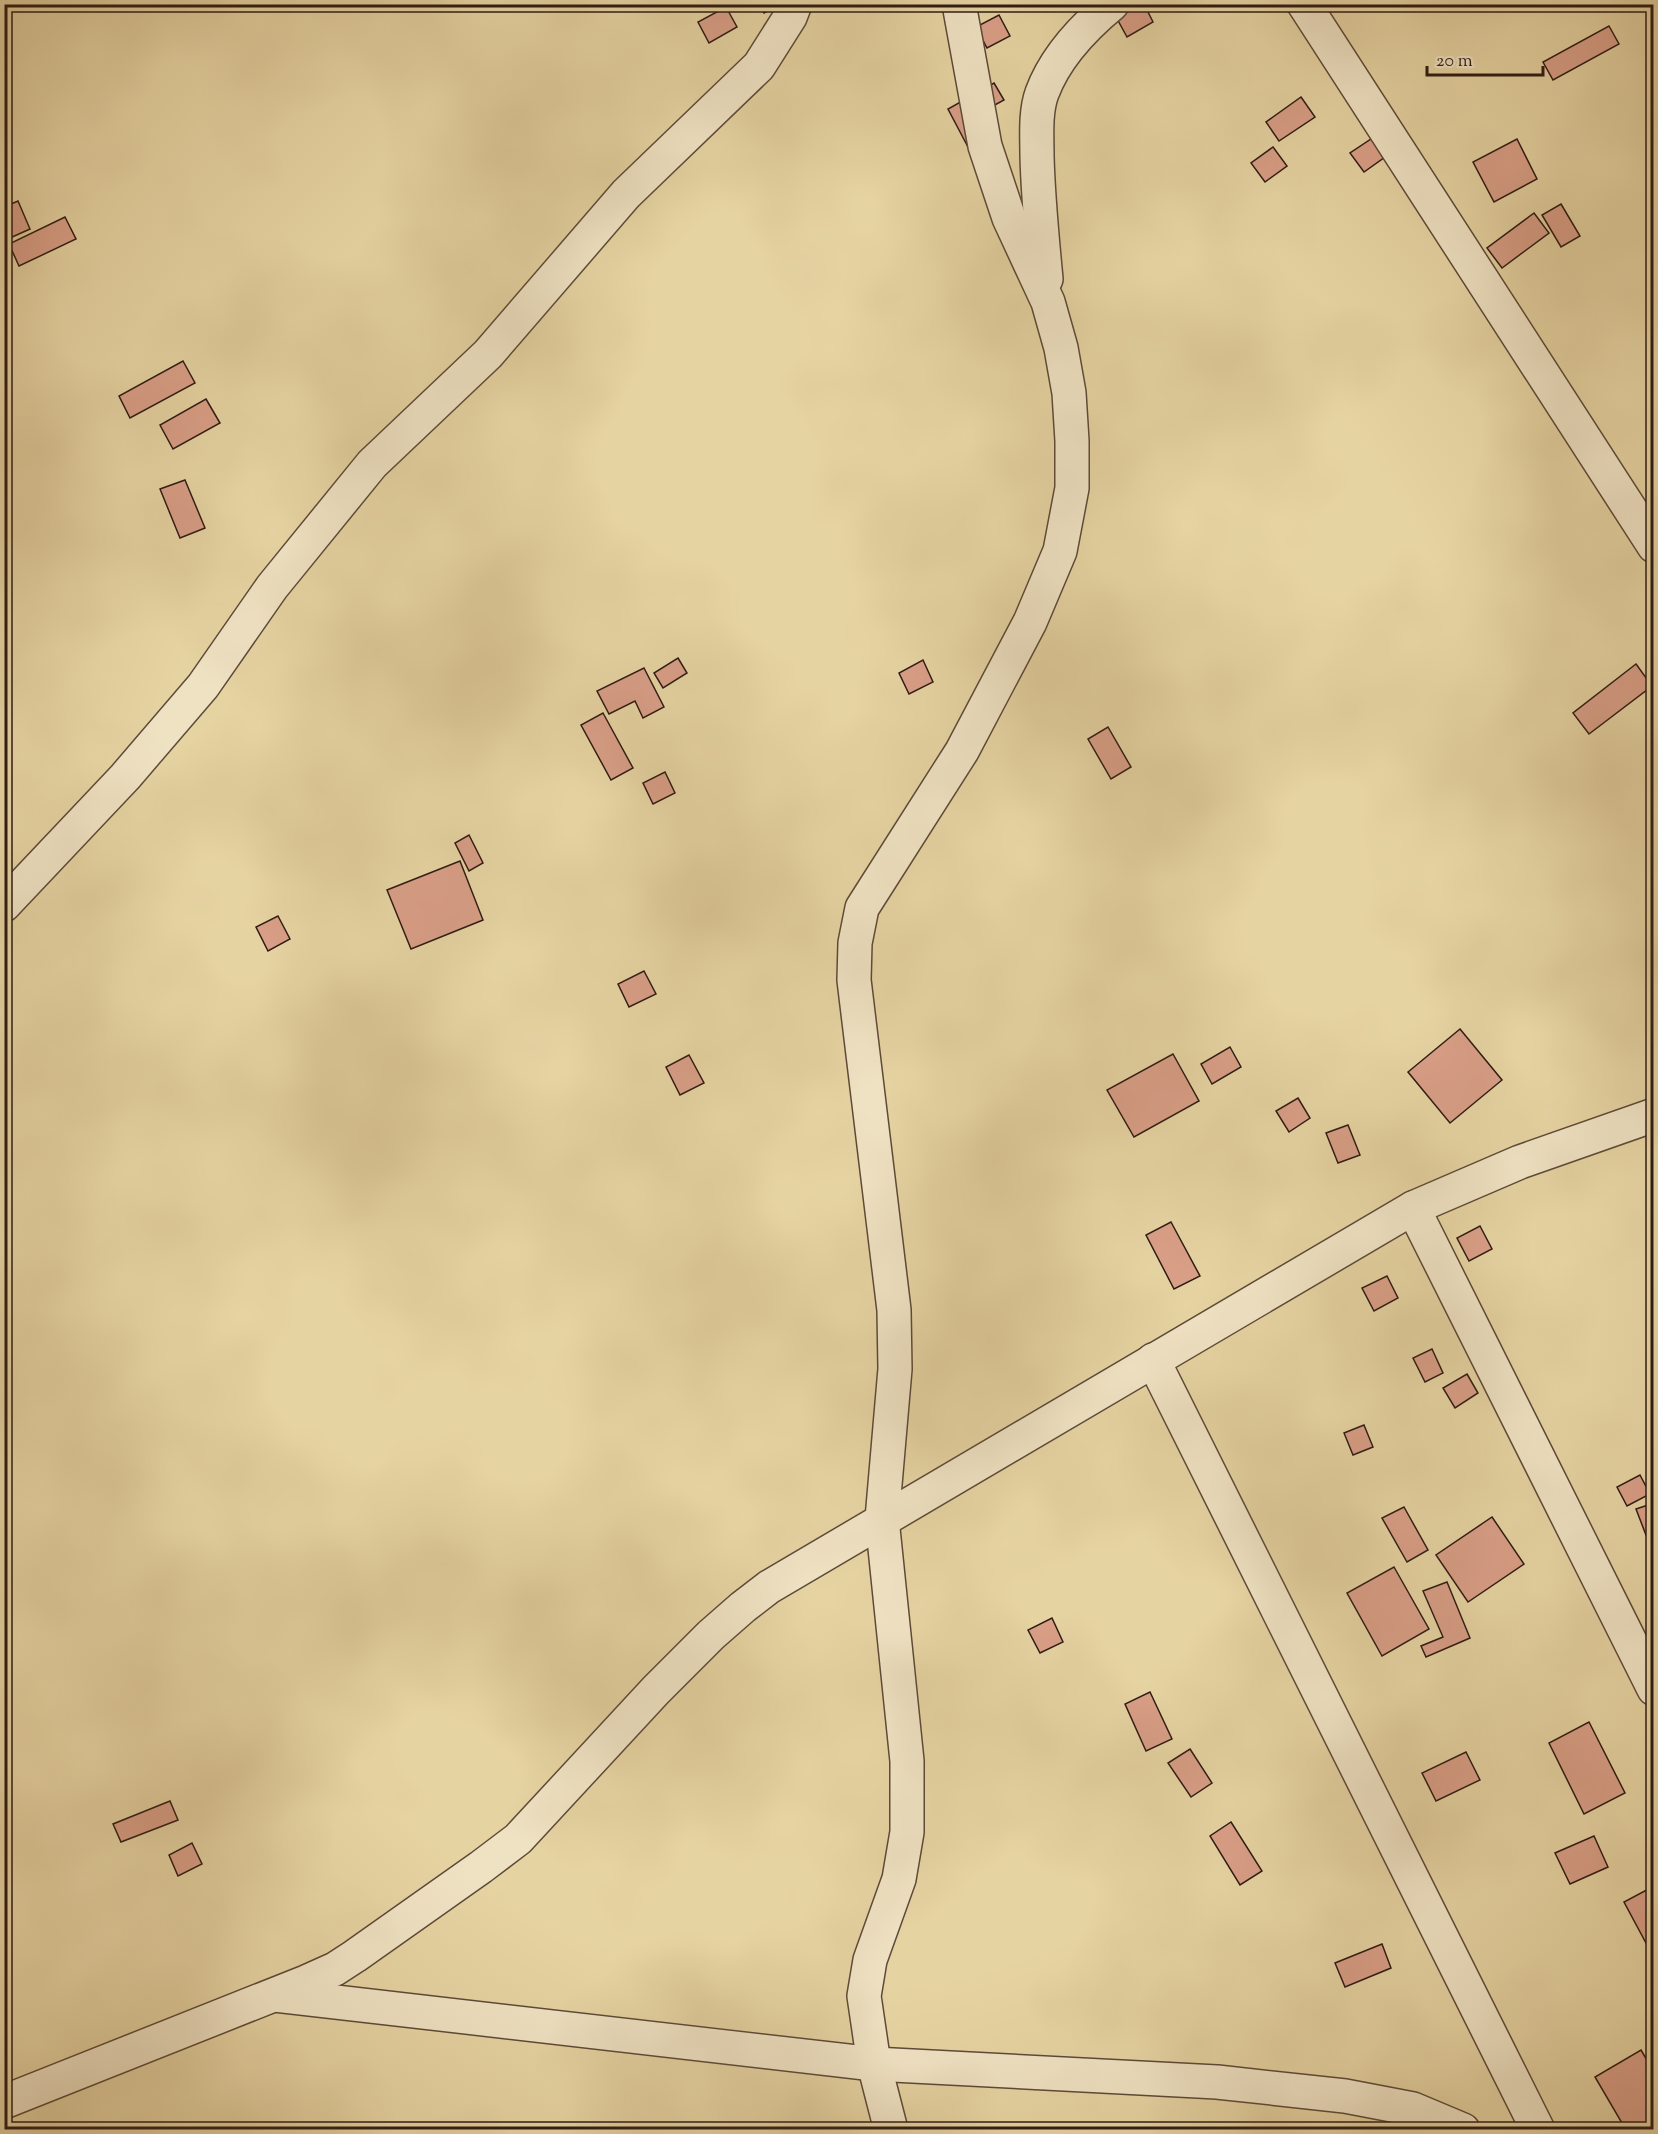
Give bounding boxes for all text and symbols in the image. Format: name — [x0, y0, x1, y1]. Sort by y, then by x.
scale bar — [1427, 39, 1542, 77]
text: 20 m — [1436, 49, 1473, 75]

